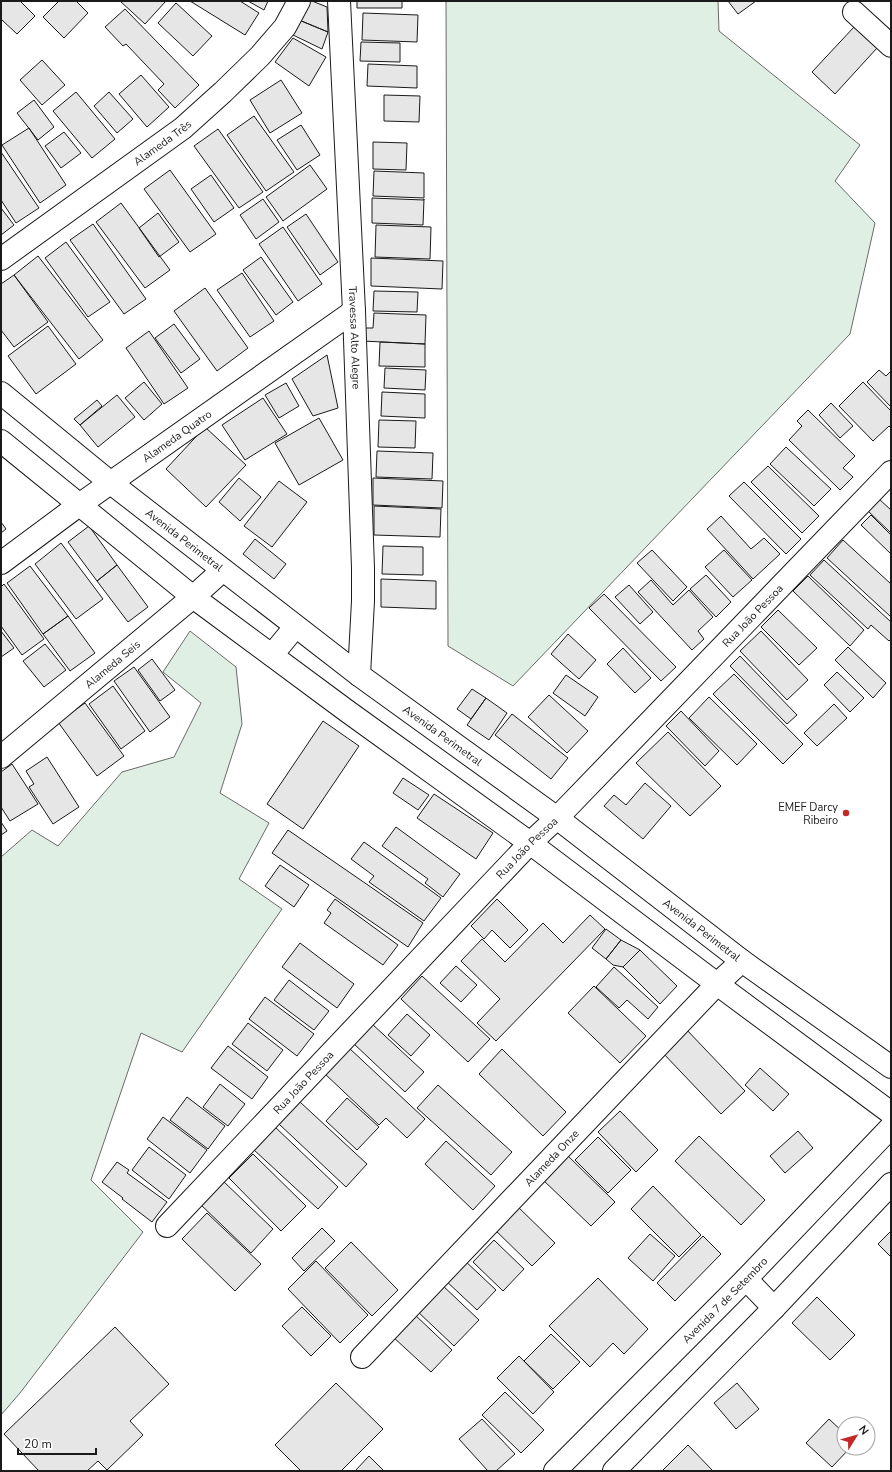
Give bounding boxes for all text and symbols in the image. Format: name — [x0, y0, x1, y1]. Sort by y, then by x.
street label: Alameda Três — [131, 117, 195, 169]
street label: Travessa Alto Alegre — [345, 286, 364, 390]
street label: Alameda Quatro — [139, 407, 215, 466]
street label: Avenida Perimetral — [142, 505, 227, 576]
street label: Rua João Pessoa — [719, 581, 787, 650]
street label: Alameda Seis — [82, 637, 144, 692]
street label: Avenida Perimetral — [400, 702, 486, 770]
place label: EMEF Darcy Ribeiro — [778, 800, 838, 828]
marker: EMEF Darcy Ribeiro — [841, 808, 851, 818]
street label: Rua João Pessoa — [493, 814, 561, 882]
street label: Avenida Perimetral — [660, 896, 744, 966]
street label: Rua João Pessoa — [270, 1048, 337, 1117]
street label: Alameda Onze — [521, 1126, 583, 1190]
street label: Avenida 7 de Setembro — [679, 1254, 771, 1347]
north arrow — [836, 1416, 876, 1456]
text: N — [855, 1422, 872, 1438]
scale bar — [18, 1430, 96, 1456]
text: 20 m — [24, 1436, 52, 1452]

